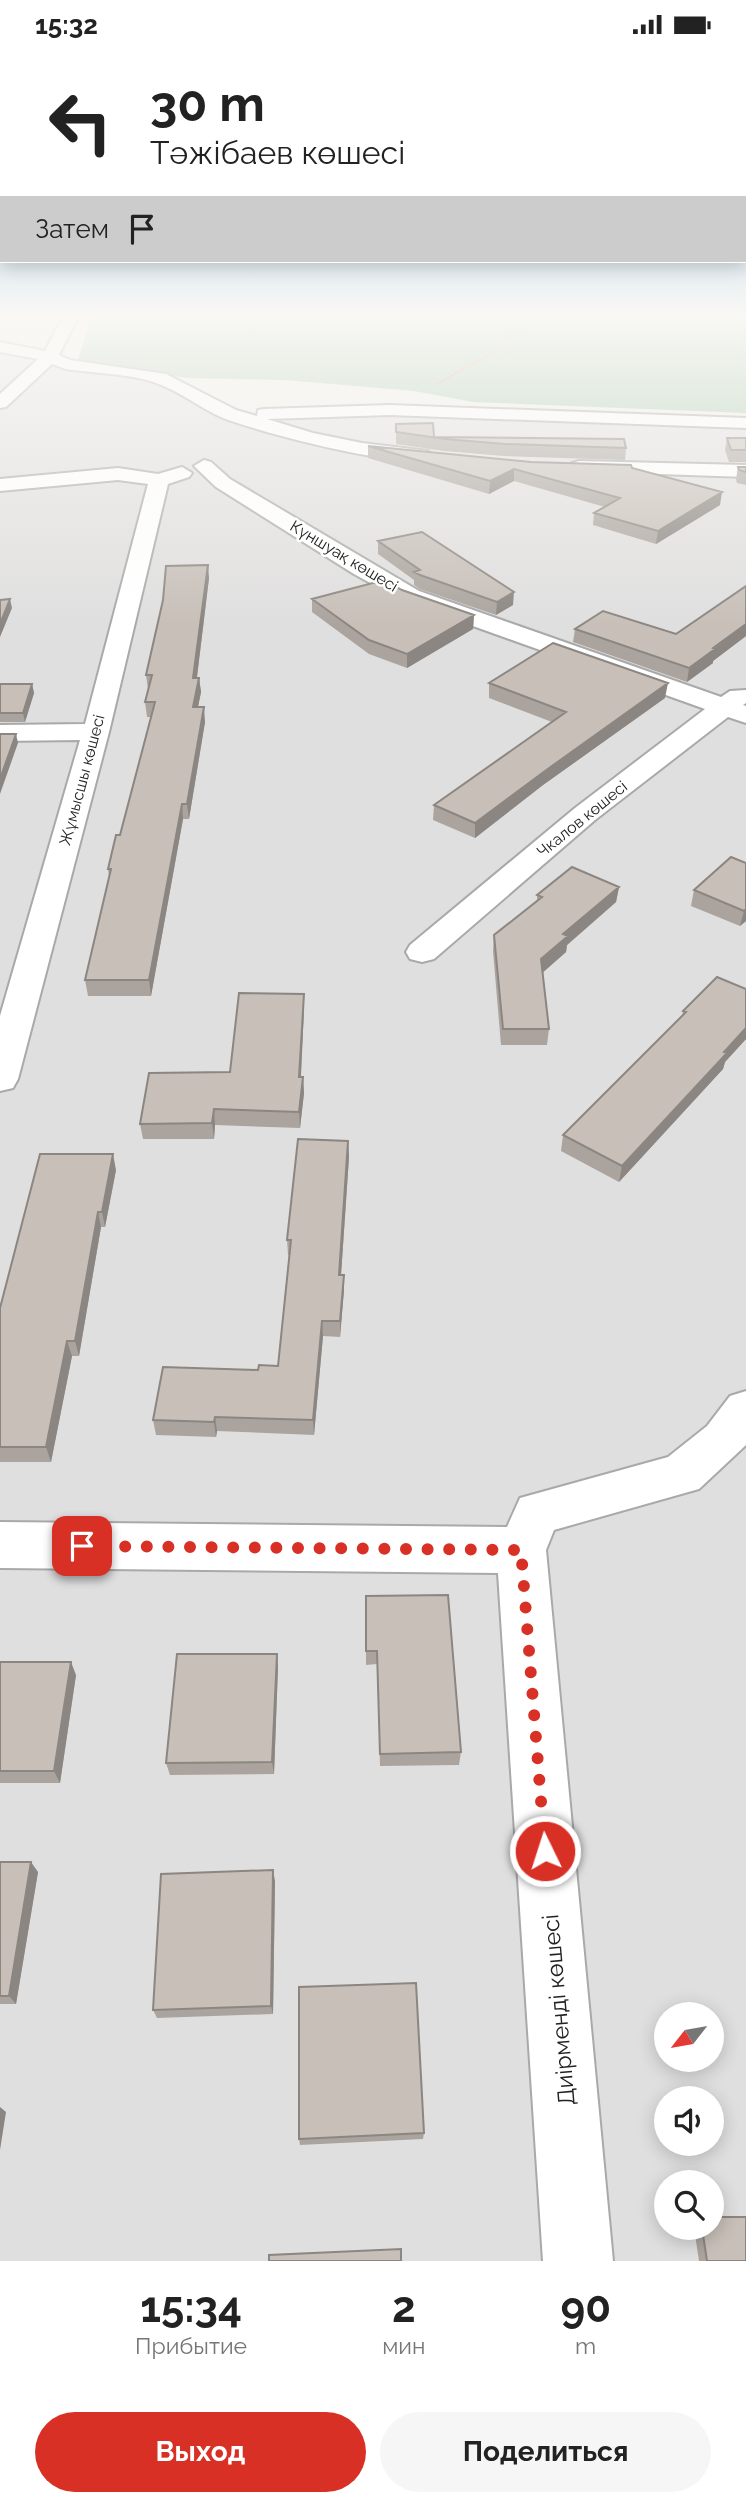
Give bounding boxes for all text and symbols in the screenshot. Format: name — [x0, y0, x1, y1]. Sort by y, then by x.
text: 15:32 — [35, 10, 98, 40]
text: 30 m — [150, 75, 265, 132]
icon: left — [35, 77, 126, 168]
text: Тәжібаев көшесі — [150, 134, 405, 171]
icon: arrive — [123, 210, 161, 248]
text: Затем — [35, 214, 109, 244]
street label: Күншуақ көшесі — [287, 516, 401, 596]
street label: Жұмысшы көшесі — [55, 712, 109, 848]
street label: Чкалов көшесі — [533, 777, 631, 861]
pin — [52, 1516, 112, 1576]
icon: arrive — [63, 1527, 101, 1565]
position arrow — [508, 1814, 582, 1888]
street label: Диірменді көшесі — [536, 1913, 580, 2107]
north arrow — [654, 2002, 724, 2072]
map controls — [654, 2002, 724, 2240]
button: sound — [654, 2086, 724, 2156]
button: search — [654, 2170, 724, 2240]
text: 15:34 — [140, 2283, 242, 2332]
text: 2 — [392, 2283, 416, 2332]
text: 90 — [560, 2283, 611, 2332]
text: Прибытие — [135, 2332, 247, 2359]
text: мин — [382, 2332, 425, 2359]
text: m — [575, 2332, 596, 2359]
button: Выход — [35, 2412, 366, 2492]
button: Поделиться — [380, 2412, 711, 2492]

